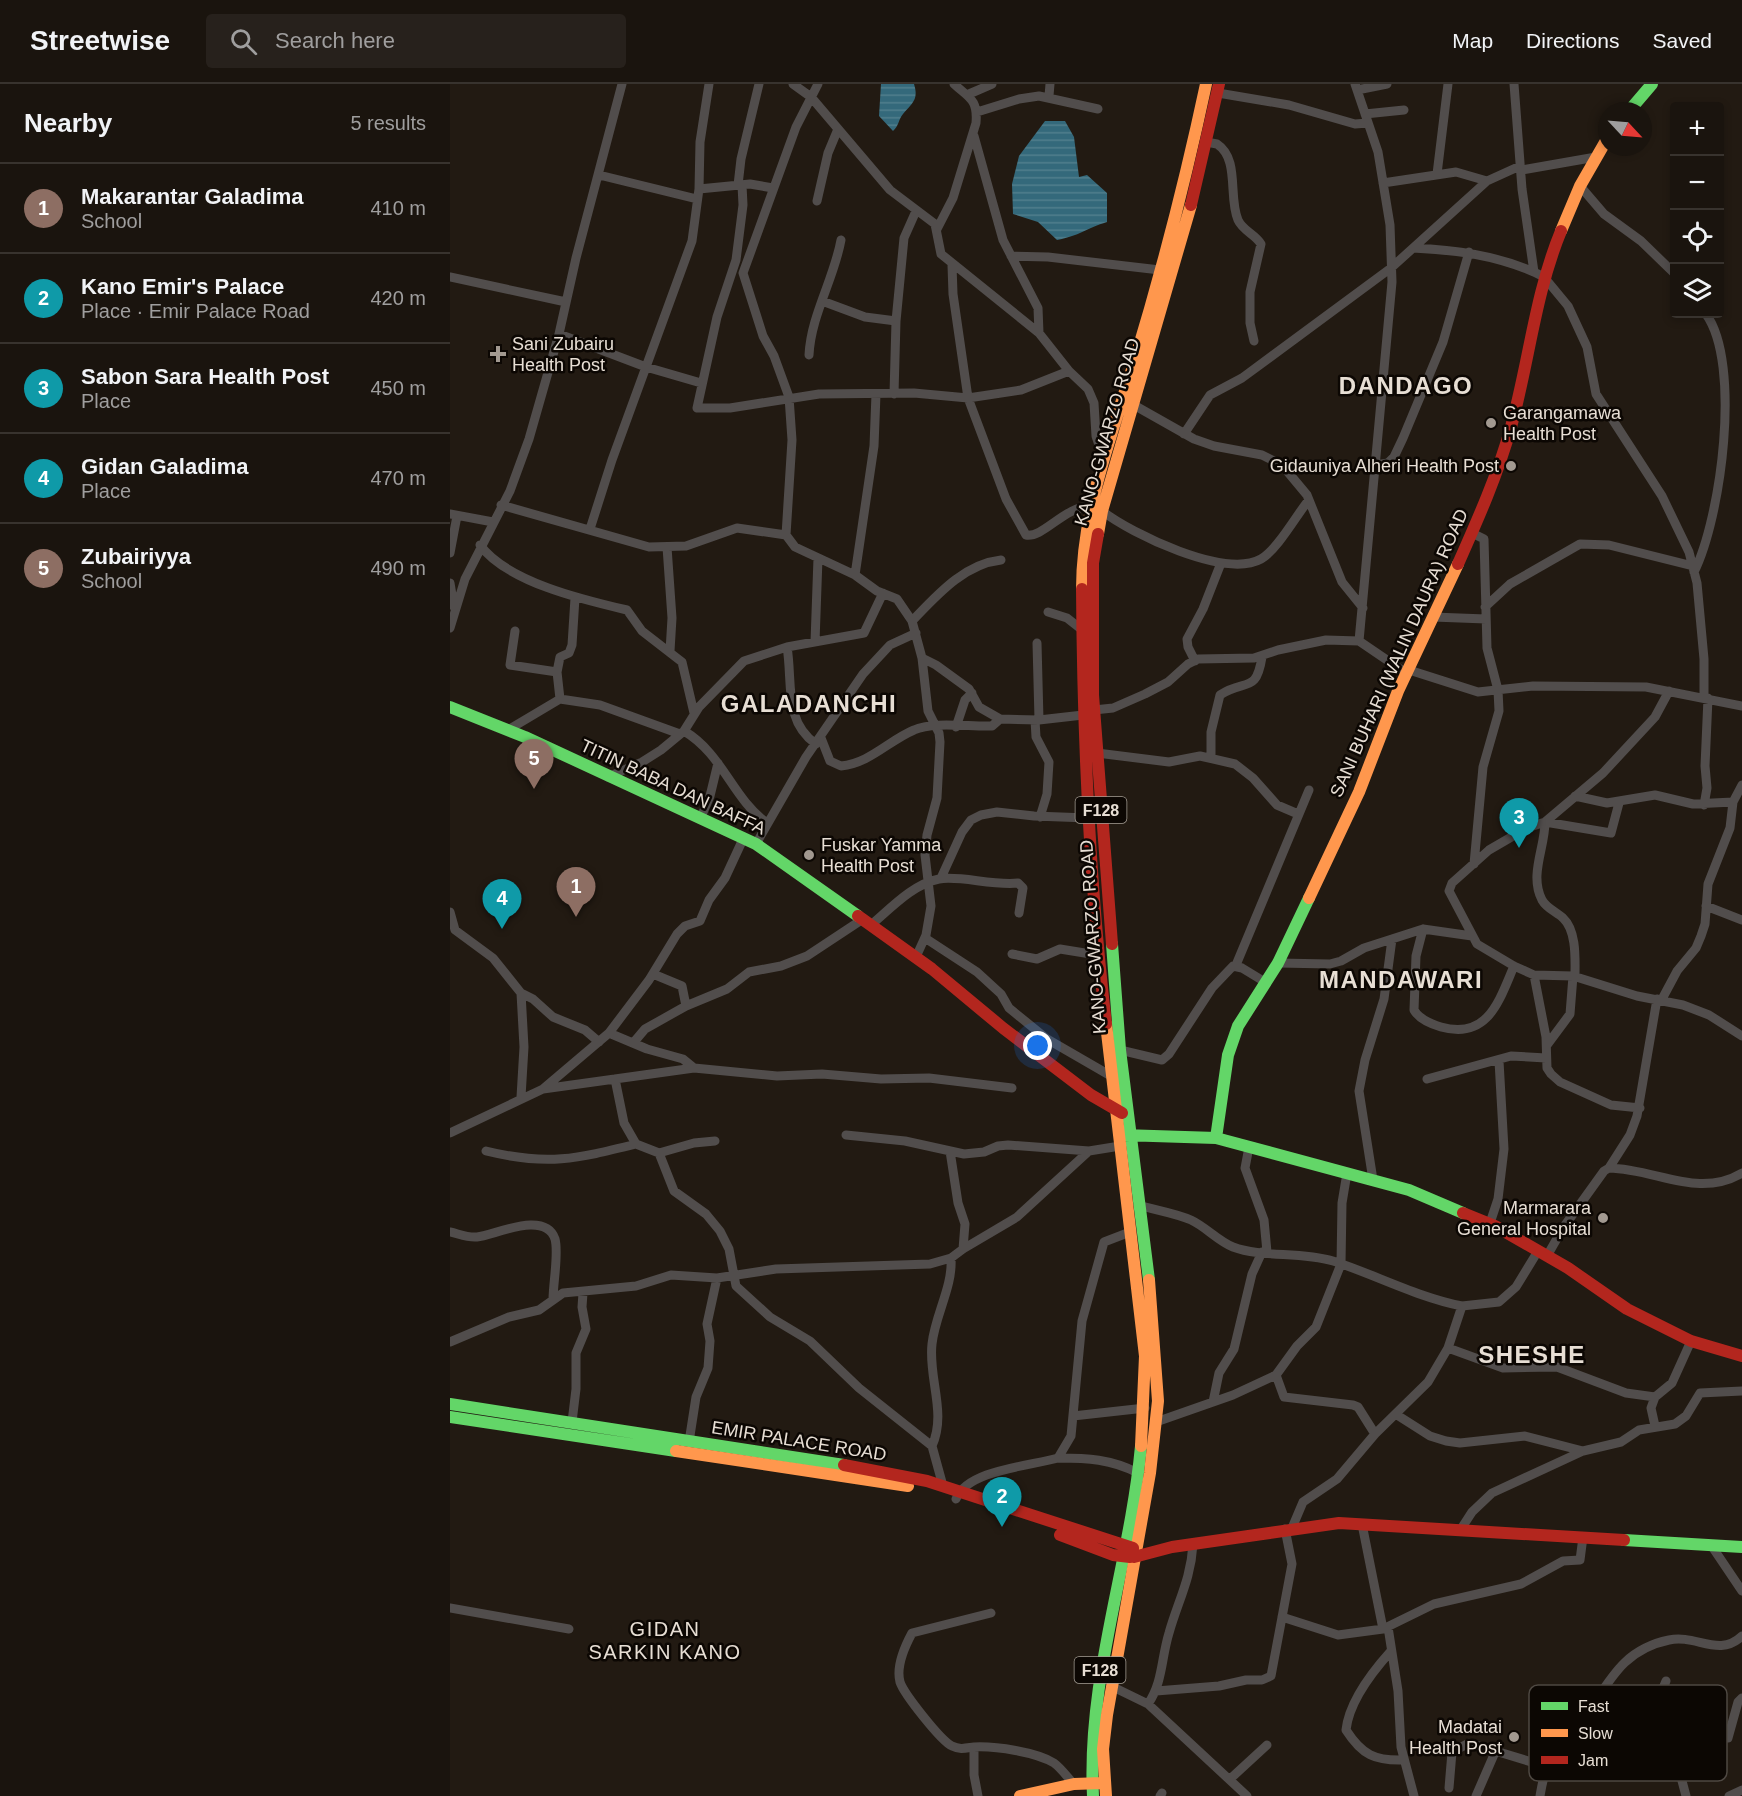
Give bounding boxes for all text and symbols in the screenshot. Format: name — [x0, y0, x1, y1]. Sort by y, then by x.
search box — [206, 14, 626, 68]
text: Streetwise — [30, 25, 170, 56]
icon: search — [227, 25, 260, 58]
text: Search here — [275, 28, 395, 53]
text: Map — [1452, 29, 1493, 52]
text: Directions — [1526, 29, 1619, 52]
text: Saved — [1652, 29, 1712, 52]
north arrow — [1598, 102, 1652, 156]
map controls — [1670, 102, 1724, 318]
button: + — [1670, 102, 1724, 156]
text: Nearby — [24, 108, 112, 138]
text: 5 results — [350, 112, 426, 134]
button: − — [1670, 156, 1724, 210]
text: Makarantar Galadima — [81, 184, 304, 209]
text: 1 — [38, 197, 49, 219]
text: 410 m — [370, 197, 426, 219]
text: School — [81, 210, 142, 232]
button: locate — [1670, 210, 1724, 264]
button: layers — [1670, 264, 1724, 318]
text: Kano Emir's Palace — [81, 274, 284, 299]
text: 2 — [38, 287, 49, 309]
text: 420 m — [370, 287, 426, 309]
text: Place · Emir Palace Road — [81, 300, 310, 322]
place label: Sani Zubairu Health Post — [512, 334, 614, 375]
street label: KANO-GWARZO ROAD — [1071, 336, 1143, 528]
marker: Sani Zubairu Health Post — [489, 345, 507, 363]
text: Sabon Sara Health Post — [81, 364, 329, 389]
district label: DANDAGO — [1339, 372, 1473, 399]
text: 3 — [38, 377, 49, 399]
text: 450 m — [370, 377, 426, 399]
text: Place — [81, 390, 131, 412]
place label: Garangamawa Health Post — [1503, 403, 1622, 444]
marker: Garangamawa Health Post — [1484, 416, 1498, 430]
text: Gidan Galadima — [81, 454, 249, 479]
place label: Gidauniya Alheri Health Post — [1270, 456, 1499, 476]
marker: Gidauniya Alheri Health Post — [1504, 459, 1518, 473]
text: 4 — [38, 467, 49, 489]
text: 470 m — [370, 467, 426, 489]
text: Place — [81, 480, 131, 502]
street label: SANI BUHARI (WALIN DAURA) ROAD — [1326, 506, 1472, 800]
text: Zubairiyya — [81, 544, 191, 569]
text: 5 — [38, 557, 49, 579]
text: 490 m — [370, 557, 426, 579]
text: School — [81, 570, 142, 592]
district label: GALADANCHI — [721, 690, 897, 717]
street label: TITIN BABA DAN BAFFA — [577, 735, 769, 839]
pin: 5 — [514, 740, 554, 789]
road number: F128 — [1076, 797, 1126, 823]
pin: 3 — [1500, 798, 1538, 848]
place label: Fuskar Yamma Health Post — [821, 835, 942, 876]
street label: KANO-GWARZO ROAD — [1076, 839, 1110, 1035]
marker: Fuskar Yamma Health Post — [802, 848, 816, 862]
pin: 1 — [556, 868, 596, 917]
pin: 4 — [482, 880, 522, 929]
district label: MANDAWARI — [1319, 966, 1483, 993]
your location — [1023, 1031, 1052, 1060]
place label: Marmarara General Hospital — [1457, 1198, 1592, 1239]
marker: Marmarara General Hospital — [1596, 1211, 1610, 1225]
district label: SHESHE — [1478, 1341, 1586, 1368]
street label: EMIR PALACE ROAD — [710, 1417, 888, 1465]
pin: 2 — [982, 1478, 1022, 1527]
district label: GIDAN SARKIN KANO — [588, 1618, 742, 1663]
road number: F128 — [1074, 1657, 1126, 1683]
legend — [1529, 1685, 1727, 1781]
text: Fast — [1578, 1698, 1610, 1715]
place label: Madatai Health Post — [1409, 1717, 1502, 1758]
text: Slow — [1578, 1725, 1613, 1742]
marker: Madatai Health Post — [1507, 1730, 1521, 1744]
text: Jam — [1578, 1752, 1608, 1769]

